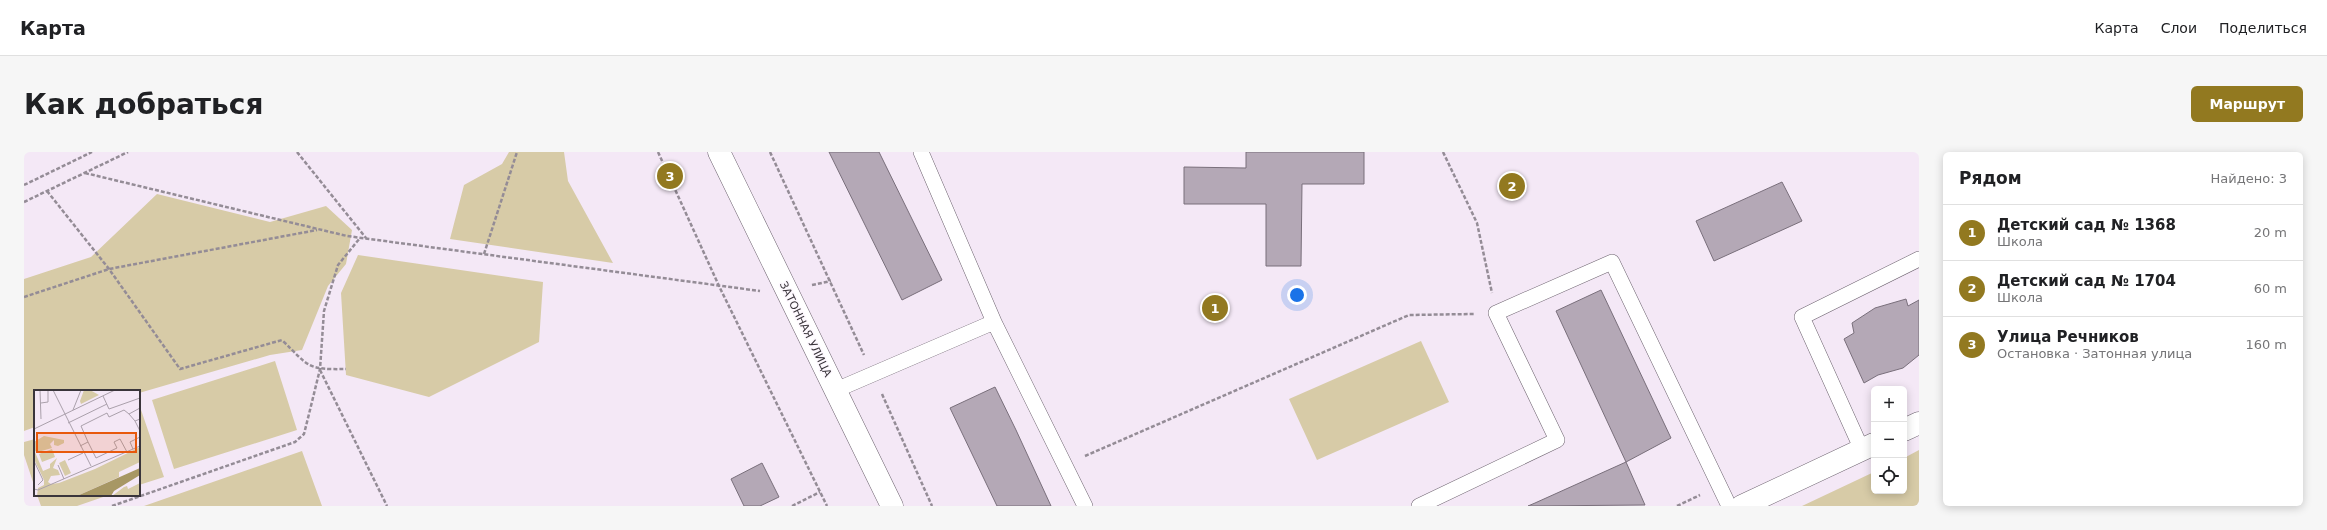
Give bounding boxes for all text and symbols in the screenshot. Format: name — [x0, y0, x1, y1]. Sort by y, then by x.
text: Карта — [20, 17, 86, 39]
text: Карта — [2095, 20, 2139, 36]
text: Слои — [2161, 20, 2197, 36]
text: Поделиться — [2219, 20, 2307, 36]
button: Маршрут — [2191, 86, 2303, 122]
text: Как добраться — [24, 88, 263, 121]
pin: 3 — [657, 161, 683, 191]
text: Рядом — [1959, 168, 2022, 188]
pin: 2 — [1499, 171, 1525, 201]
text: Найдено: 3 — [2211, 171, 2287, 186]
text: Детский сад № 1368 — [1997, 216, 2176, 234]
text: 1 — [1967, 225, 1977, 240]
text: 20 m — [2254, 225, 2287, 240]
text: Школа — [1997, 234, 2043, 249]
text: Детский сад № 1704 — [1997, 272, 2176, 290]
street label: ЗАТОННАЯ УЛИЦА — [777, 279, 834, 379]
text: 2 — [1967, 281, 1977, 296]
text: 60 m — [2254, 281, 2287, 296]
your location — [1287, 285, 1307, 305]
text: Школа — [1997, 290, 2043, 305]
pin: 1 — [1202, 293, 1228, 323]
text: Улица Речников — [1997, 328, 2139, 346]
text: 3 — [1967, 337, 1977, 352]
text: 160 m — [2245, 337, 2287, 352]
text: Остановка · Затонная улица — [1997, 346, 2192, 361]
map controls — [1871, 386, 1907, 494]
button: + — [1871, 386, 1907, 422]
inset map — [34, 390, 140, 496]
button: − — [1871, 422, 1907, 458]
button: locate — [1871, 458, 1907, 494]

